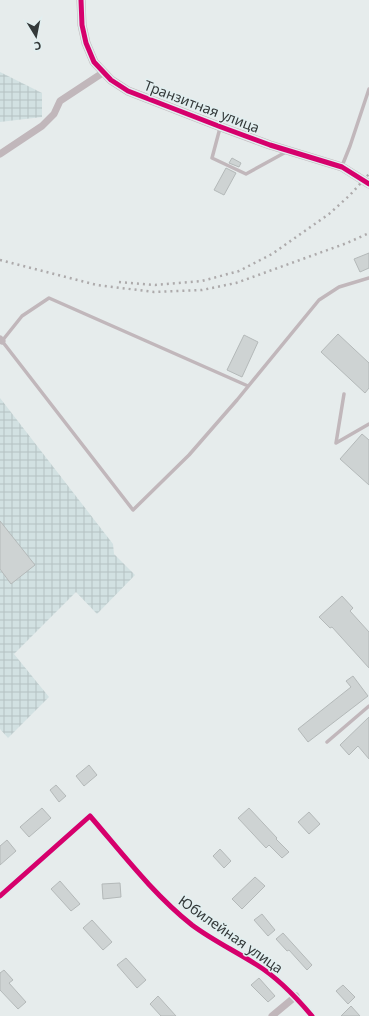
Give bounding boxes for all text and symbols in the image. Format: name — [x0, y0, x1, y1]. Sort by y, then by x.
north arrow — [16, 16, 56, 56]
text: С — [33, 38, 43, 54]
street label: Транзитная улица — [142, 75, 262, 137]
street label: Юбилейная улица — [175, 891, 287, 977]

